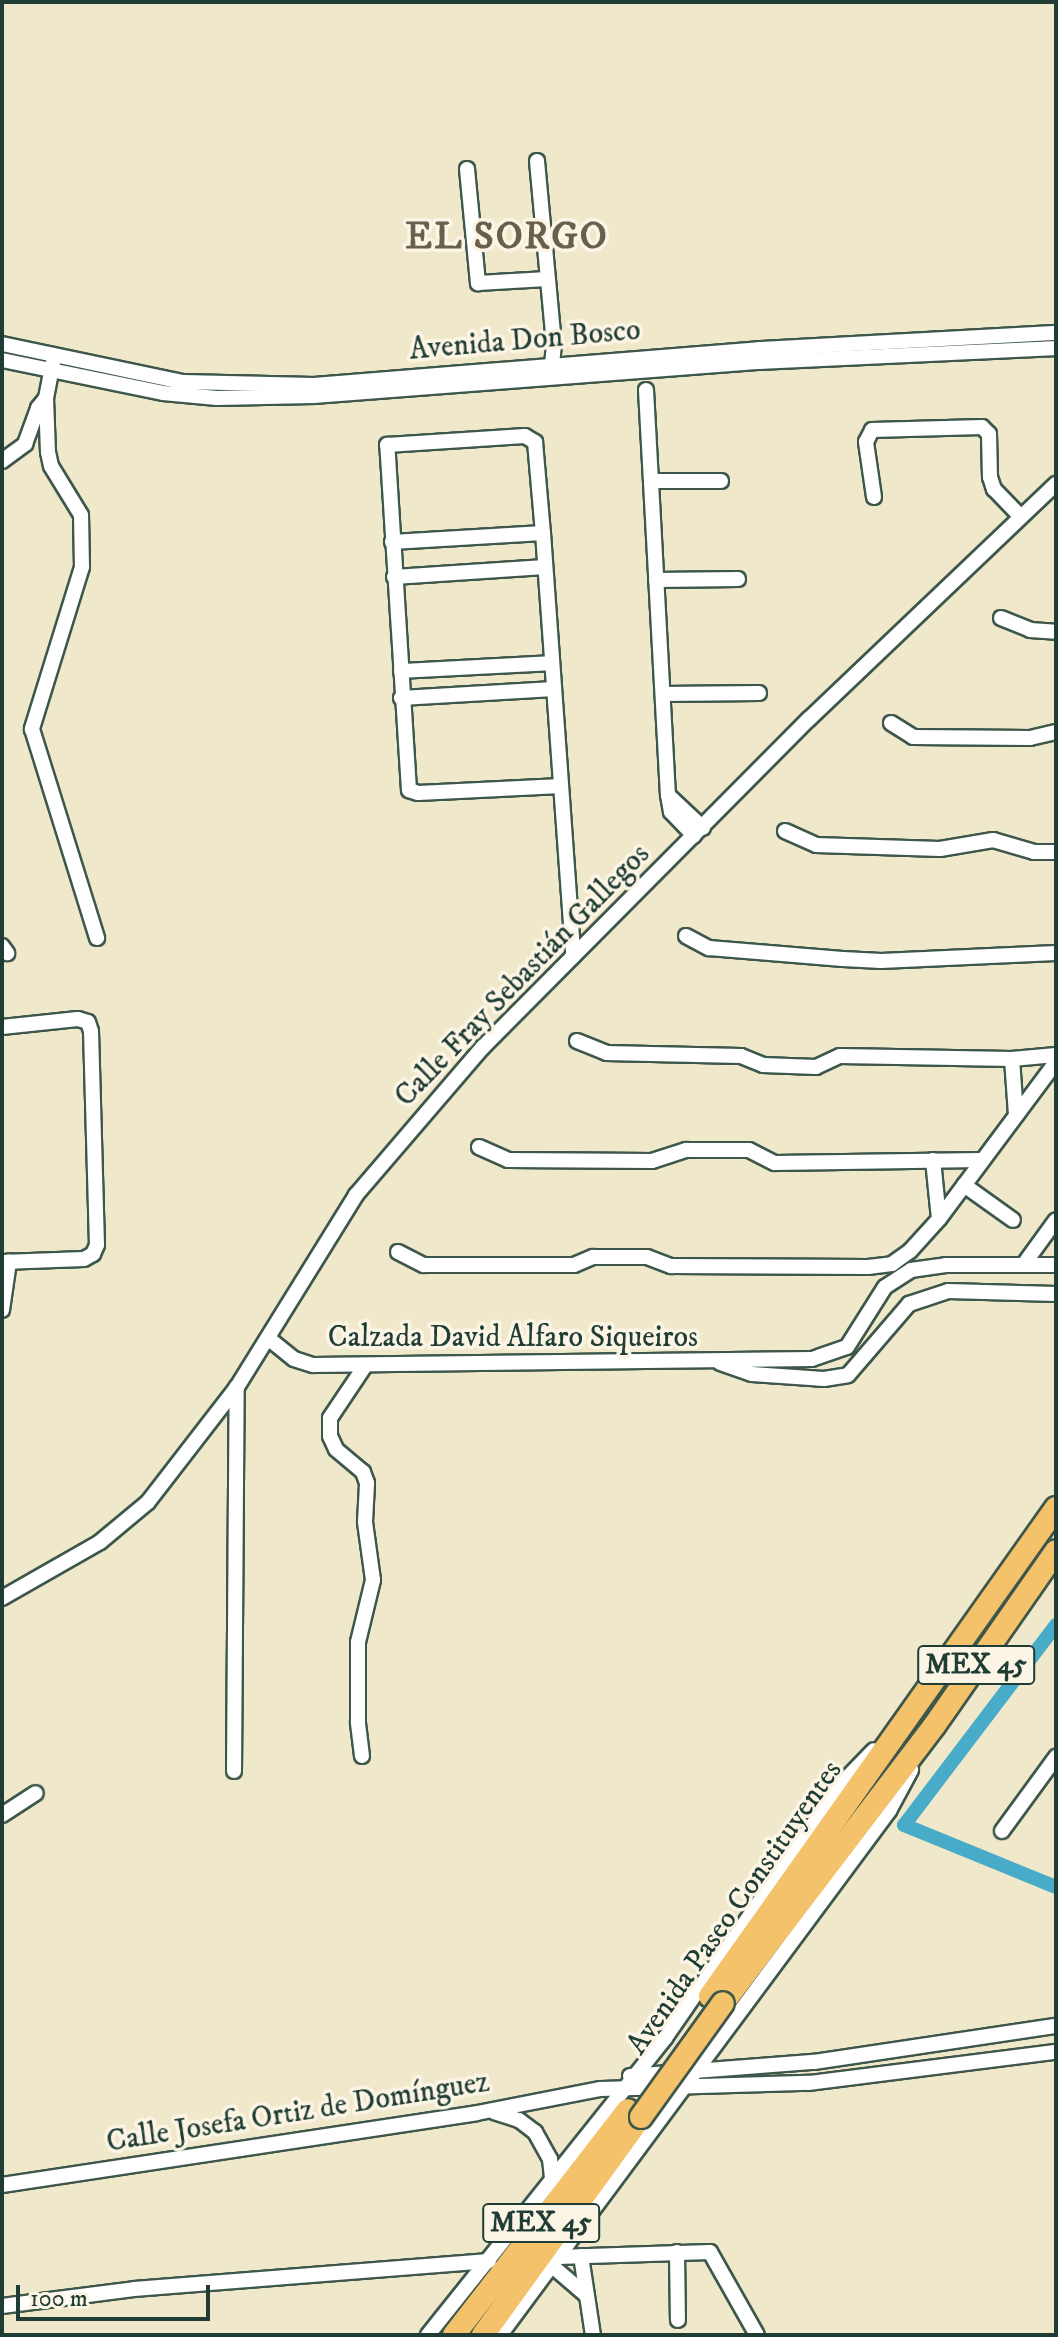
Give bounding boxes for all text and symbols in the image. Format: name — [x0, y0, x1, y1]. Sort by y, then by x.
district label: EL SORGO — [405, 215, 609, 261]
street label: Avenida Don Bosco — [408, 313, 642, 369]
street label: Calle Fray Sebastián Gallegos — [388, 837, 658, 1115]
street label: Calzada David Alfaro Siqueiros — [328, 1320, 698, 1356]
road number: MEX 45 — [916, 1641, 1036, 1689]
street label: Avenida Paseo Constituyentes — [620, 1754, 850, 2062]
street label: Calle Josefa Ortiz de Domínguez — [104, 2065, 492, 2161]
road number: MEX 45 — [481, 2199, 601, 2247]
scale bar — [20, 2269, 214, 2319]
text: 100 m — [30, 2284, 88, 2314]

